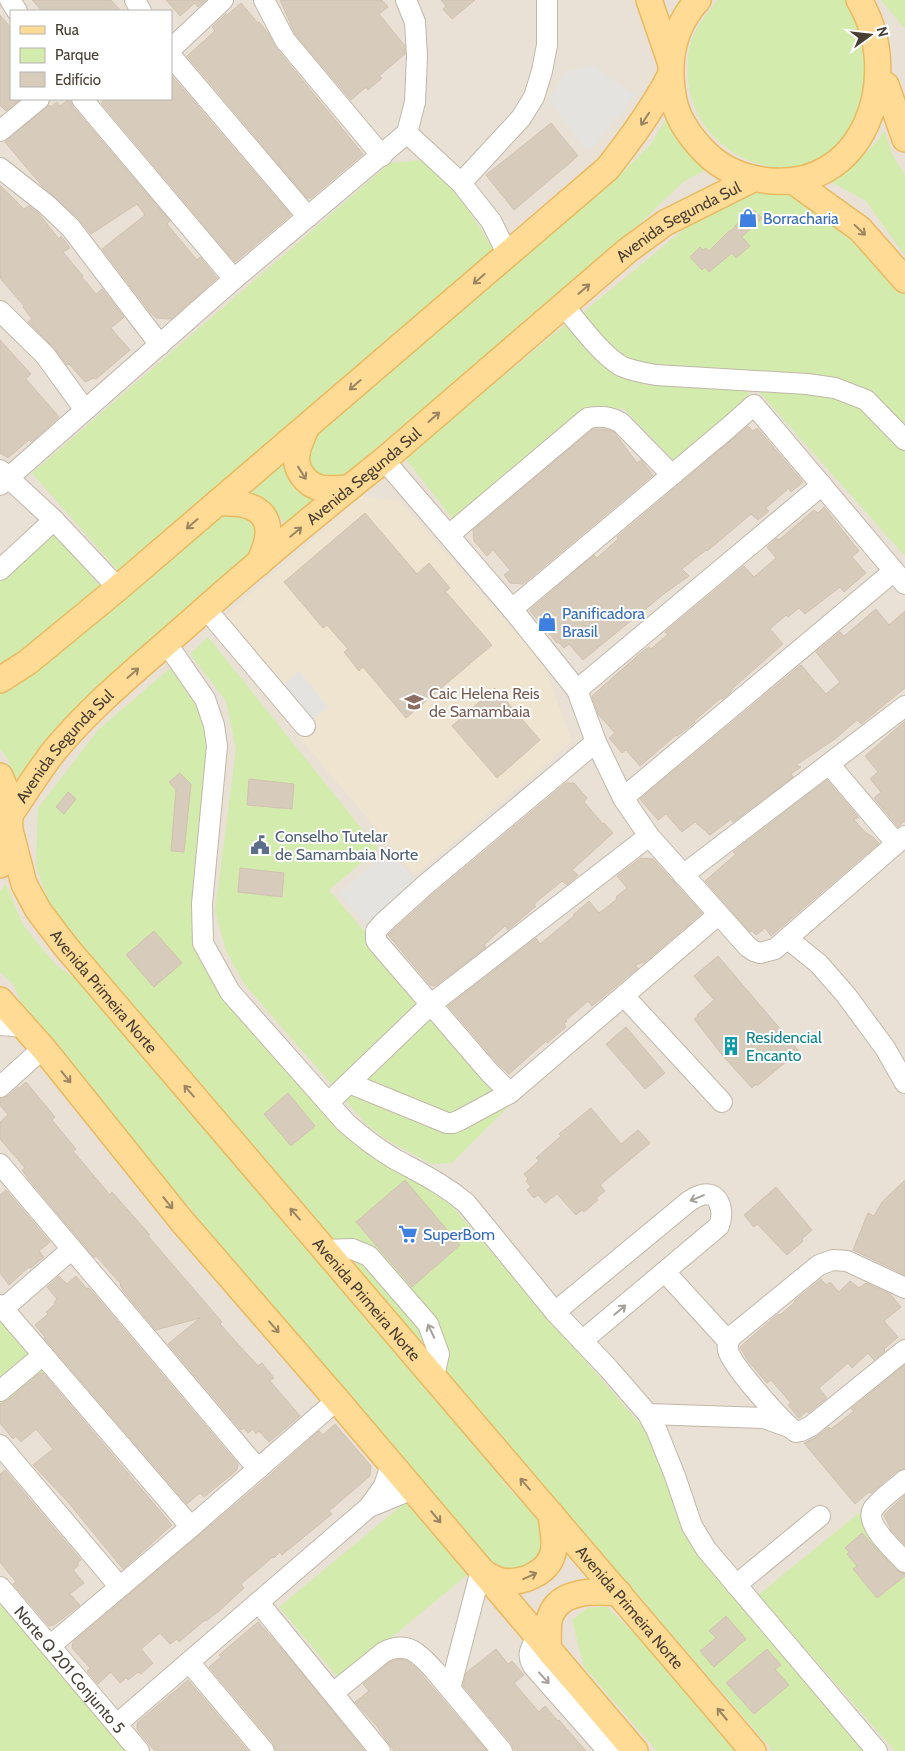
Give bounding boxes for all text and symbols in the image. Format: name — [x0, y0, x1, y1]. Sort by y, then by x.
legend — [10, 10, 172, 100]
north arrow — [845, 10, 895, 60]
text: Rua — [55, 21, 80, 39]
text: N — [873, 25, 893, 39]
text: Parque — [55, 46, 99, 64]
text: Edifício — [55, 71, 101, 89]
one-way arrow — [640, 111, 650, 125]
street label: Avenida Segunda Sul — [612, 177, 744, 266]
shop icon: Borracharia — [737, 207, 759, 229]
place label: Borracharia — [763, 209, 839, 228]
one-way arrow — [854, 224, 866, 236]
one-way arrow — [472, 274, 485, 285]
one-way arrow — [577, 283, 590, 294]
one-way arrow — [349, 379, 362, 391]
one-way arrow — [427, 412, 440, 423]
street label: Avenida Segunda Sul — [302, 423, 425, 528]
one-way arrow — [297, 466, 307, 480]
one-way arrow — [185, 519, 198, 530]
one-way arrow — [289, 527, 302, 538]
place label: Panificadora Brasil — [562, 604, 645, 641]
shop icon: Panificadora Brasil — [536, 611, 558, 633]
one-way arrow — [126, 667, 139, 678]
place label: Caic Helena Reis de Samambaia — [429, 684, 540, 721]
street label: Avenida Segunda Sul — [11, 685, 117, 806]
school or university icon: Caic Helena Reis de Samambaia — [403, 691, 425, 713]
place label: Conselho Tutelar de Samambaia Norte — [275, 827, 418, 864]
public building icon: Conselho Tutelar de Samambaia Norte — [249, 834, 271, 856]
street label: Avenida Primeira Norte — [47, 926, 162, 1057]
place label: Residencial Encanto — [746, 1028, 822, 1065]
building icon: Residencial Encanto — [720, 1035, 742, 1057]
one-way arrow — [61, 1070, 72, 1083]
one-way arrow — [183, 1084, 195, 1097]
one-way arrow — [690, 1194, 705, 1203]
one-way arrow — [162, 1197, 173, 1210]
one-way arrow — [289, 1208, 300, 1221]
supermarket icon: SuperBom — [397, 1223, 419, 1245]
place label: SuperBom — [423, 1225, 495, 1244]
street label: Avenida Primeira Norte — [309, 1234, 425, 1365]
one-way arrow — [613, 1304, 626, 1315]
one-way arrow — [268, 1320, 279, 1333]
one-way arrow — [425, 1323, 435, 1338]
one-way arrow — [520, 1477, 531, 1490]
one-way arrow — [430, 1510, 442, 1523]
street label: Avenida Primeira Norte — [572, 1542, 688, 1672]
one-way arrow — [522, 1571, 537, 1580]
street label: Norte Q 201 Conjunto 5 — [11, 1602, 129, 1737]
one-way arrow — [538, 1672, 550, 1685]
one-way arrow — [716, 1708, 727, 1721]

